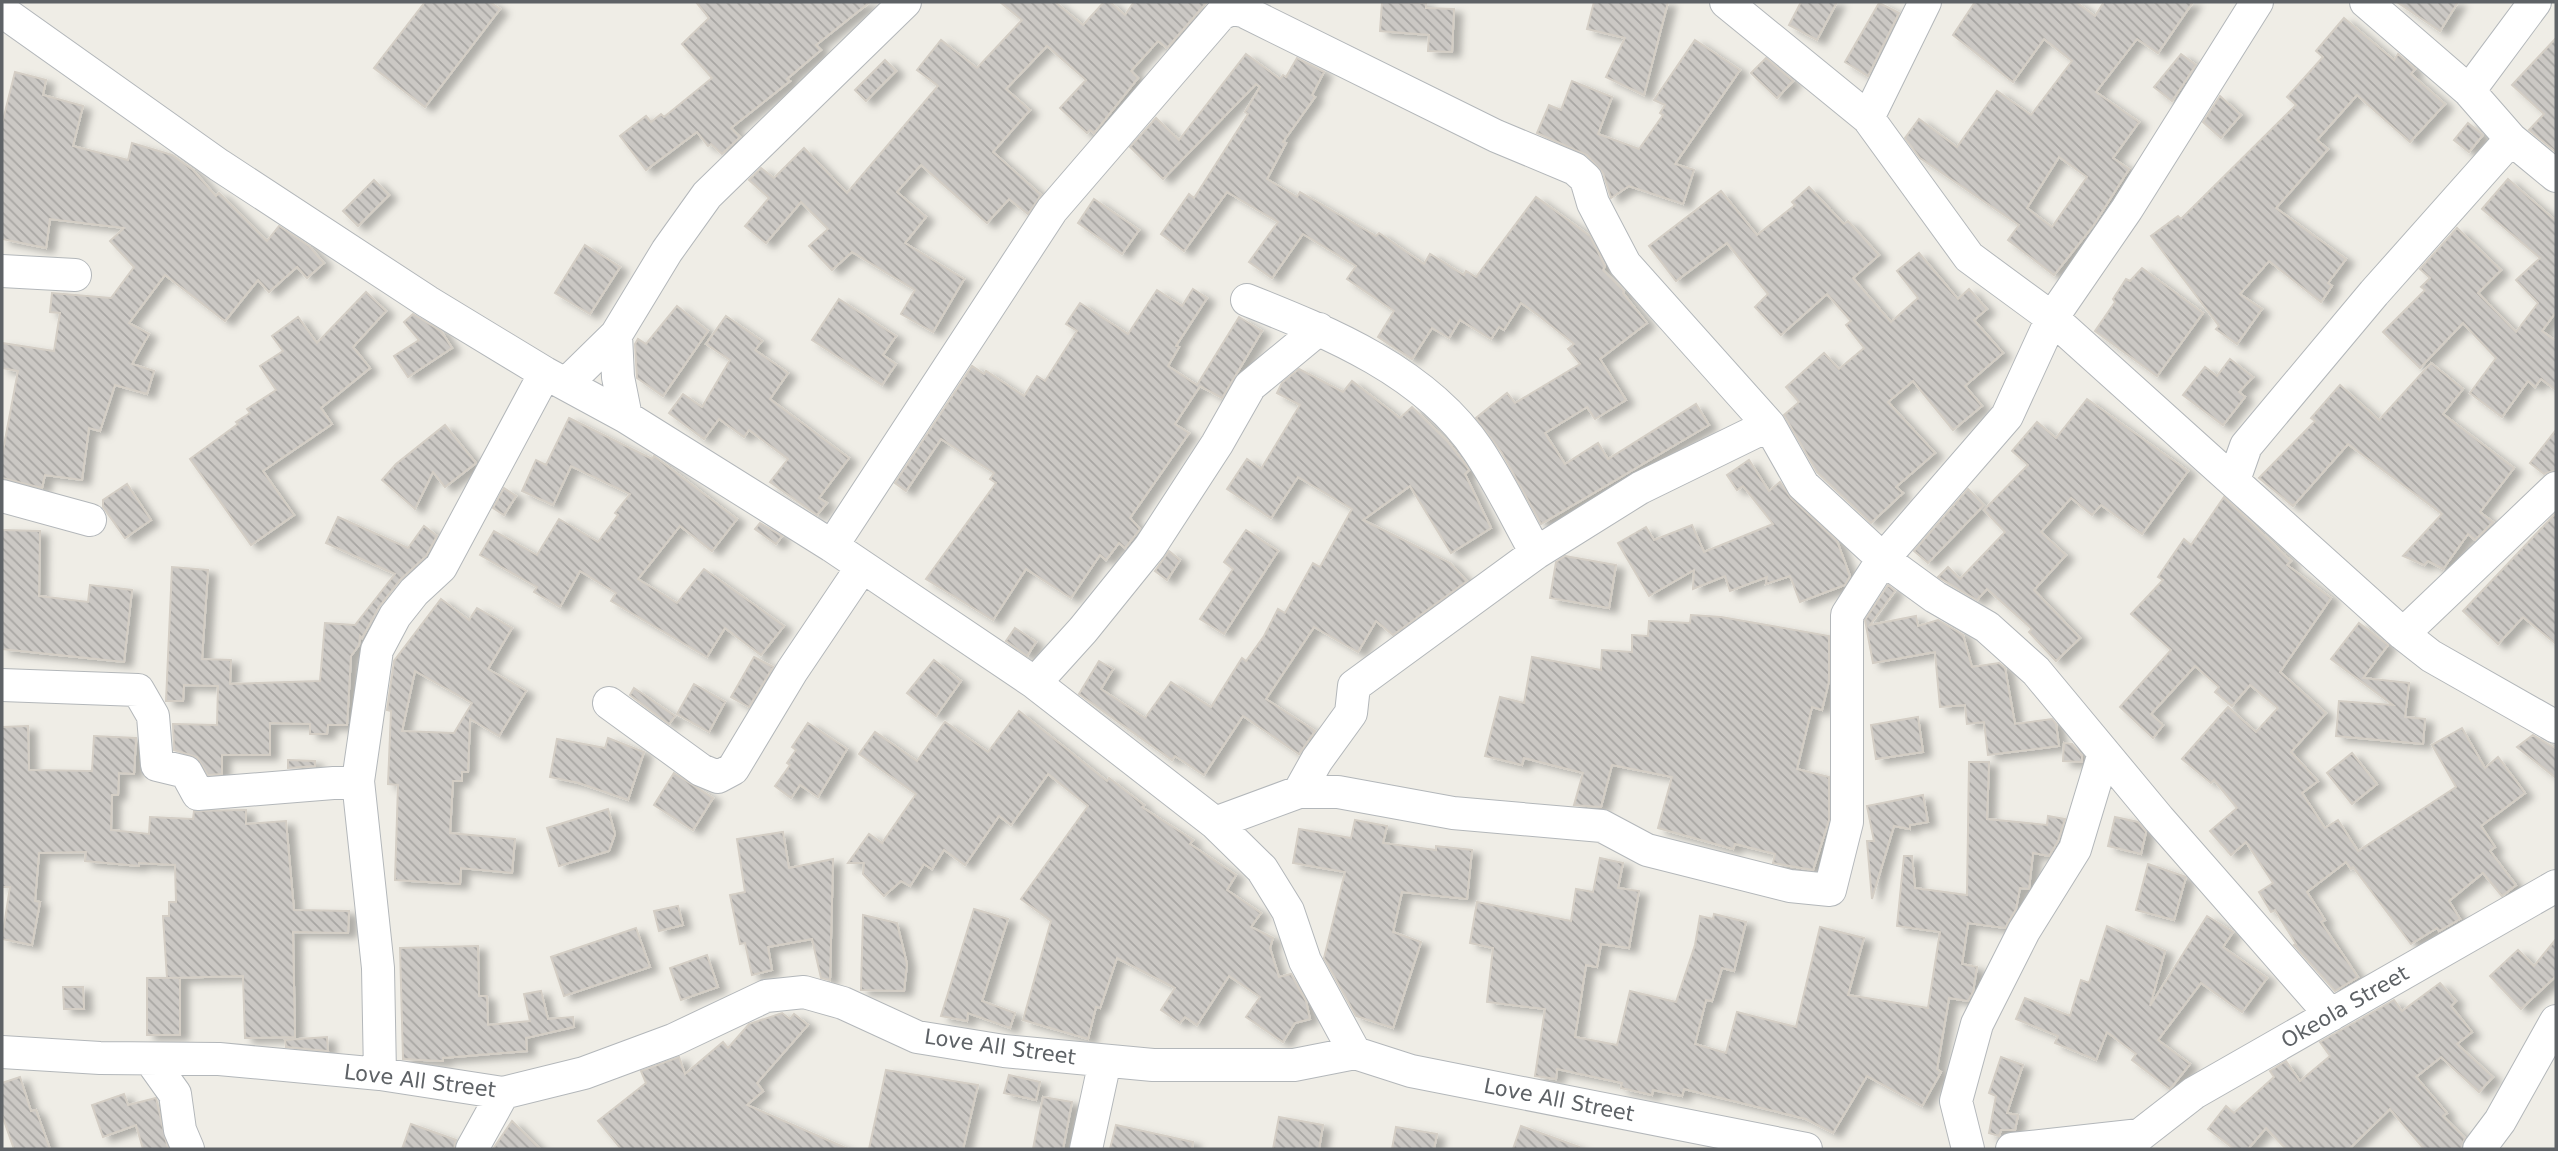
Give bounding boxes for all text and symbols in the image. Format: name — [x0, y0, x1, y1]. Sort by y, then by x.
street label: Okeola Street — [2277, 961, 2413, 1053]
street label: Love All Street — [923, 1024, 1077, 1070]
street label: Love All Street — [343, 1060, 497, 1102]
street label: Love All Street — [1482, 1074, 1636, 1126]

